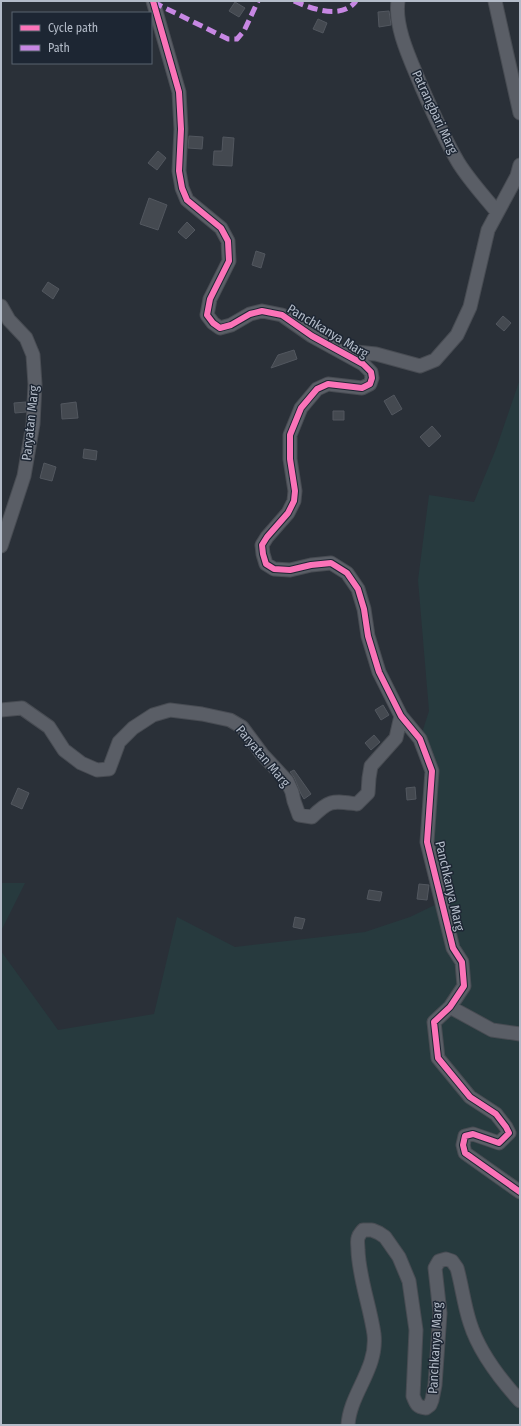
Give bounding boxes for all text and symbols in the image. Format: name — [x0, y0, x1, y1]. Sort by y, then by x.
legend — [12, 12, 152, 64]
text: Cycle path — [48, 21, 98, 35]
text: Path — [48, 41, 70, 55]
street label: Patrangbari Marg — [409, 68, 461, 157]
street label: Panchkanya Marg — [285, 301, 372, 362]
street label: Paryatan Marg — [19, 384, 41, 461]
street label: Paryatan Marg — [233, 722, 294, 790]
street label: Panchkanya Marg — [432, 840, 468, 933]
street label: Panchkanya Marg — [425, 1301, 445, 1394]

